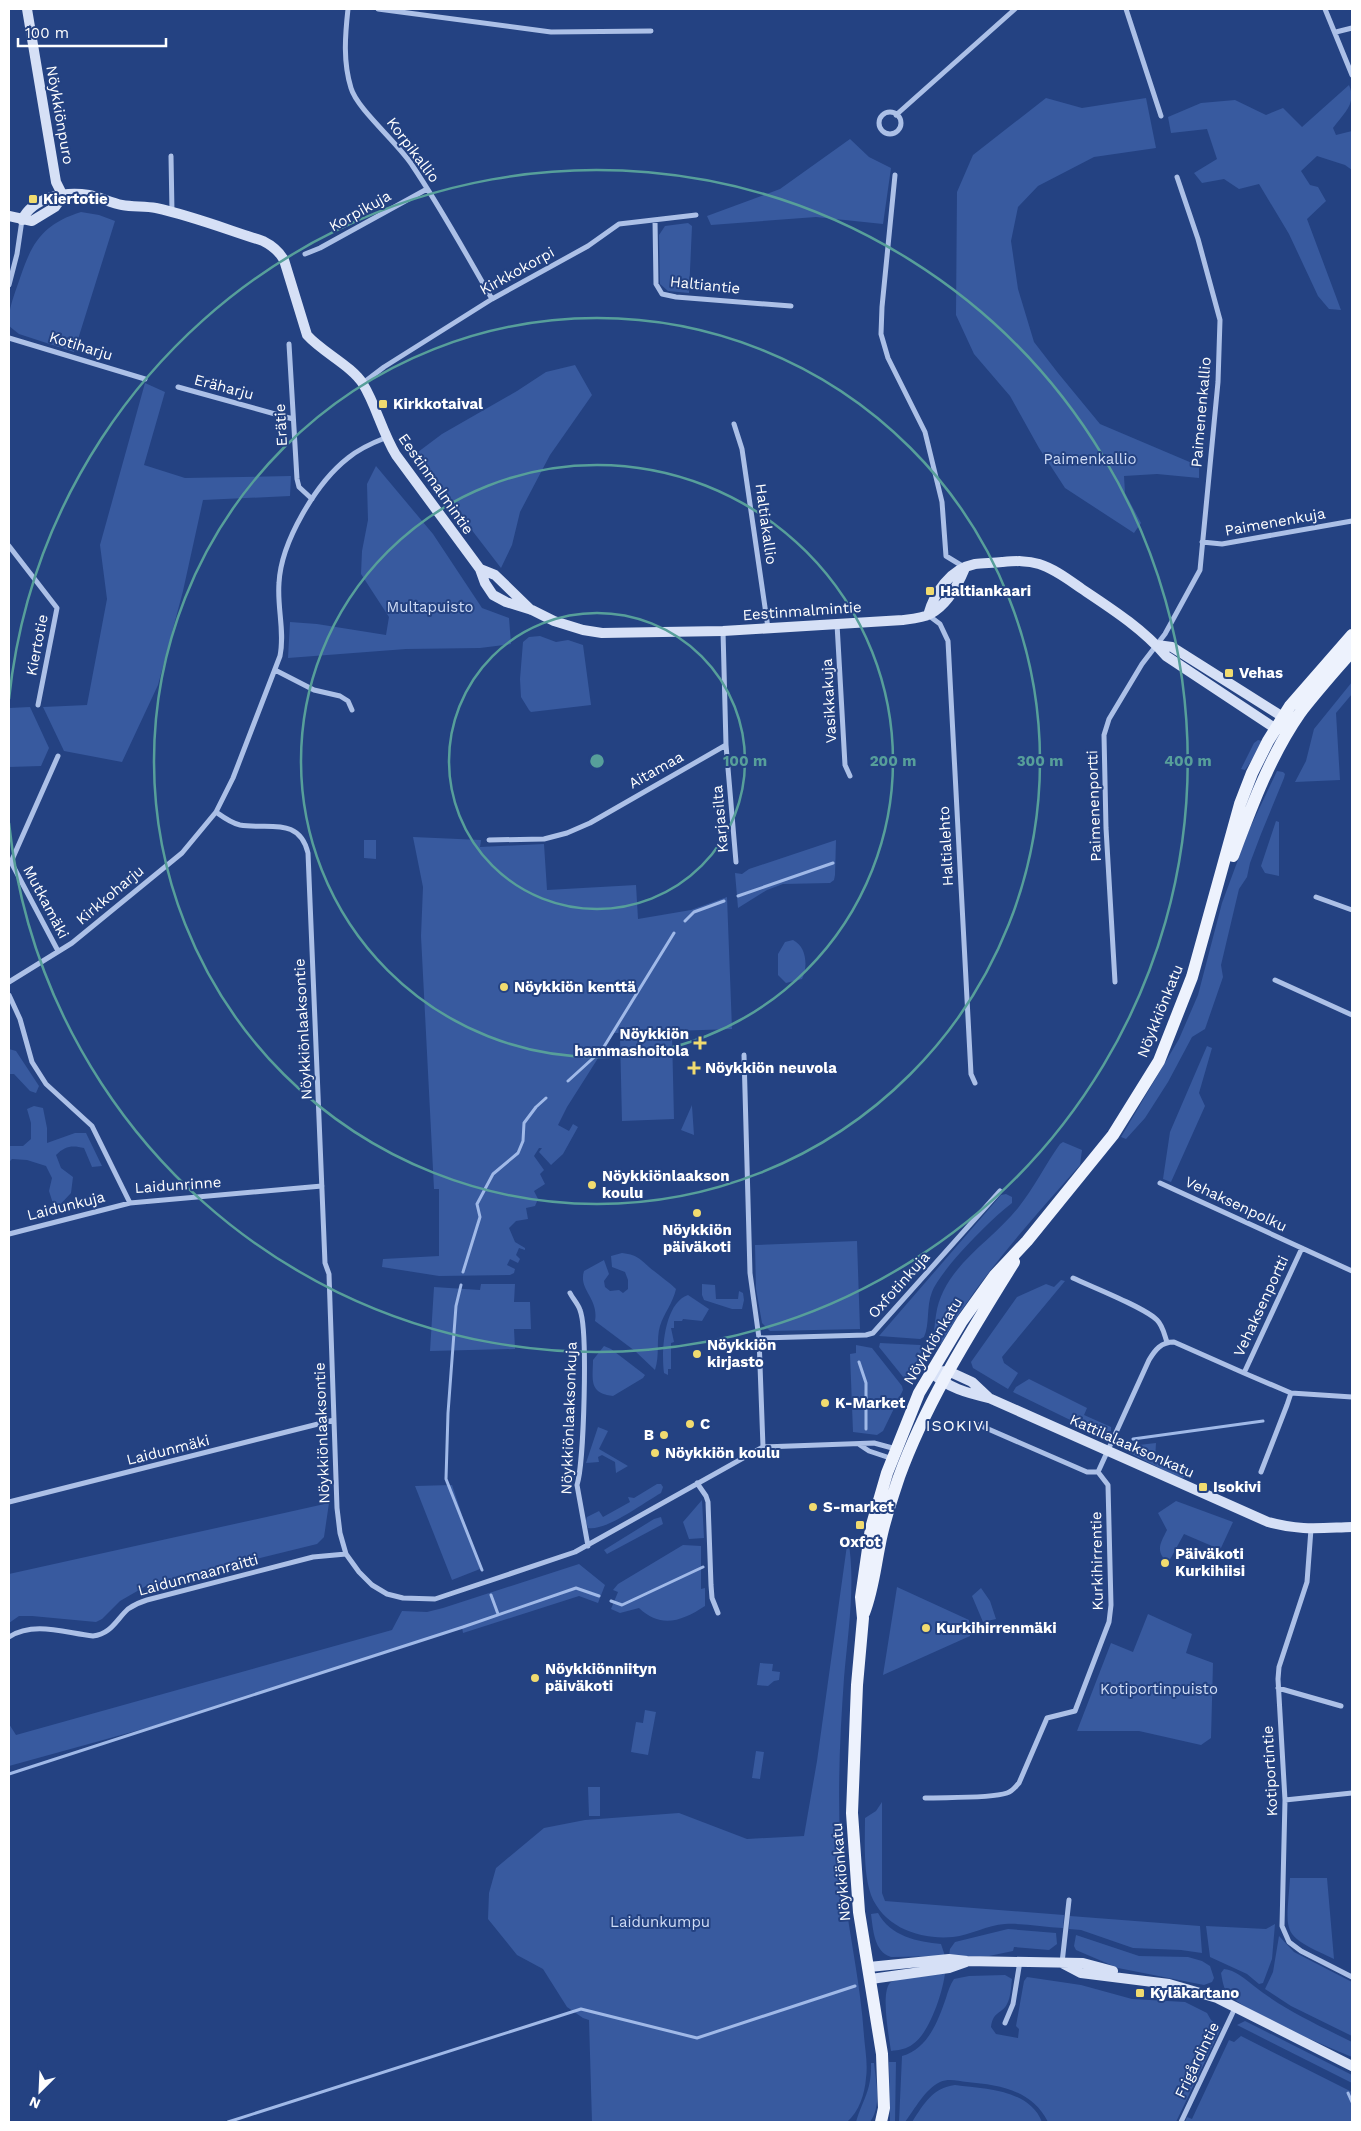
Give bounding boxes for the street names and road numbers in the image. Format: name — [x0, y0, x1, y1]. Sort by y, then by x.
street label: Nöykkiönpuro — [42, 64, 78, 166]
street label: Korpikallio — [383, 114, 443, 186]
street label: Korpikuja — [326, 186, 395, 235]
street label: Kirkkokorpi — [477, 243, 557, 299]
street label: Haltiantie — [669, 272, 741, 298]
street label: Kotiharju — [47, 328, 115, 364]
street label: Paimenenkallio — [1187, 356, 1215, 468]
street label: Eräharju — [192, 370, 256, 404]
street label: Erätie — [271, 403, 291, 447]
street label: Eestinmalmintie — [394, 430, 478, 538]
street label: Haltiakallio — [751, 482, 781, 566]
street label: Paimenenkuja — [1223, 504, 1327, 540]
street label: Eestinmalmintie — [742, 598, 862, 624]
street label: Kiertotie — [22, 613, 52, 677]
street label: Vasikkakuja — [818, 658, 840, 744]
street label: Aitamaa — [625, 747, 687, 792]
street label: Paimenenportti — [1083, 750, 1105, 862]
street label: Karjasilta — [708, 784, 732, 853]
street label: Haltialehto — [935, 805, 957, 887]
street label: Kirkkoharju — [72, 861, 148, 929]
street label: Mutkamäki — [19, 862, 73, 942]
street label: Nöykkiönlaaksontie — [290, 958, 316, 1100]
street label: Nöykkiönkatu — [1133, 962, 1187, 1060]
street label: Laidunrinne — [134, 1173, 222, 1197]
street label: Vehaksenpolku — [1182, 1173, 1290, 1235]
street label: Laidunkuja — [25, 1188, 107, 1224]
street label: Oxfotinkuja — [864, 1248, 934, 1322]
street label: Vehaksenportti — [1230, 1253, 1292, 1359]
street label: Nöykkiönkatu — [900, 1294, 966, 1388]
street label: Nöykkiönlaaksonkuja — [557, 1341, 581, 1495]
street label: Nöykkiönlaaksontie — [311, 1362, 333, 1504]
street label: Kattilalaaksonkatu — [1067, 1410, 1197, 1482]
street label: Laidunmäki — [125, 1431, 211, 1469]
street label: Kurkihirrentie — [1087, 1511, 1107, 1611]
street label: Laidunmaanraitti — [136, 1550, 260, 1600]
street label: Kotiportintie — [1259, 1725, 1281, 1817]
street label: Nöykkiönkatu — [828, 1822, 854, 1922]
street label: Frigårdintie — [1171, 2019, 1223, 2101]

